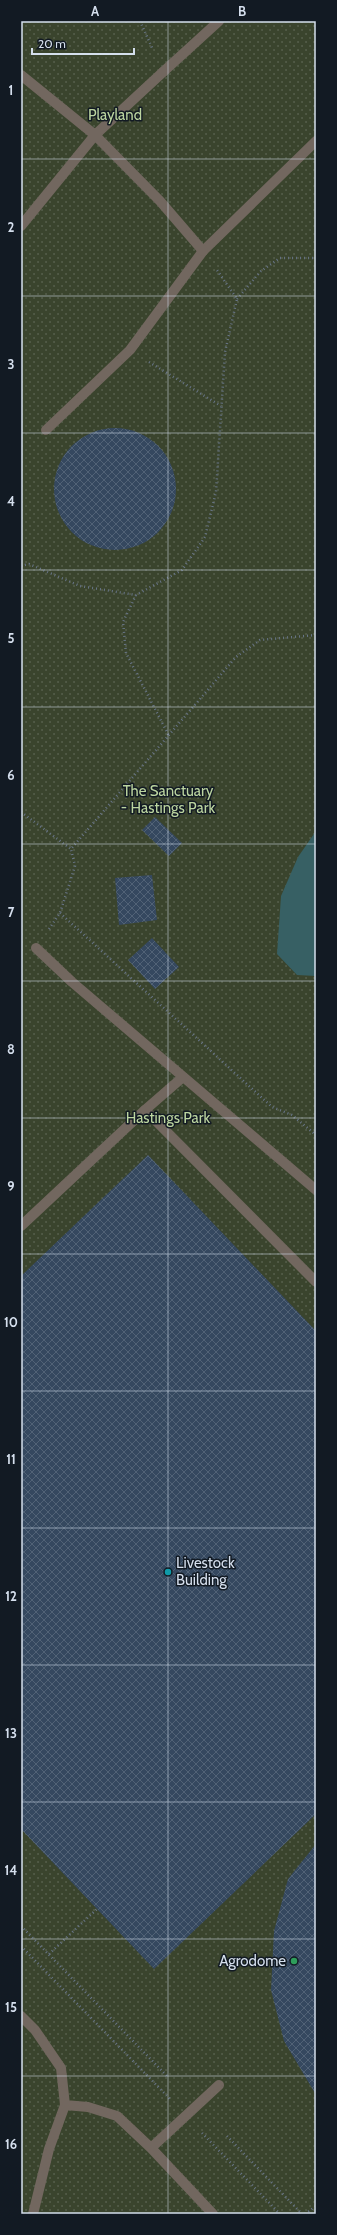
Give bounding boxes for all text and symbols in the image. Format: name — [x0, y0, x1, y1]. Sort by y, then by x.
text: A — [91, 3, 100, 19]
text: B — [238, 3, 246, 19]
scale bar — [32, 30, 134, 56]
text: 20 m — [38, 36, 66, 51]
text: 1 — [9, 82, 13, 98]
park label: Playland — [88, 106, 142, 124]
text: 2 — [8, 219, 15, 235]
text: 3 — [7, 356, 15, 372]
text: 4 — [7, 493, 15, 509]
text: 5 — [8, 630, 15, 646]
text: 6 — [7, 767, 15, 783]
park label: The Sanctuary - Hastings Park — [121, 782, 215, 817]
text: 7 — [8, 904, 15, 920]
text: 8 — [7, 1041, 15, 1057]
park label: Hastings Park — [126, 1109, 211, 1127]
text: 9 — [7, 1178, 15, 1194]
text: 10 — [4, 1314, 18, 1330]
text: 11 — [6, 1451, 16, 1467]
place label: Livestock Building — [176, 1554, 235, 1589]
marker: Livestock Building — [163, 1567, 173, 1577]
text: 12 — [5, 1588, 17, 1604]
text: 13 — [5, 1725, 17, 1741]
text: 14 — [5, 1862, 17, 1878]
place label: Agrodome — [219, 1952, 286, 1970]
marker: Agrodome — [289, 1956, 299, 1966]
text: 15 — [5, 1999, 17, 2015]
text: 16 — [5, 2136, 17, 2152]

